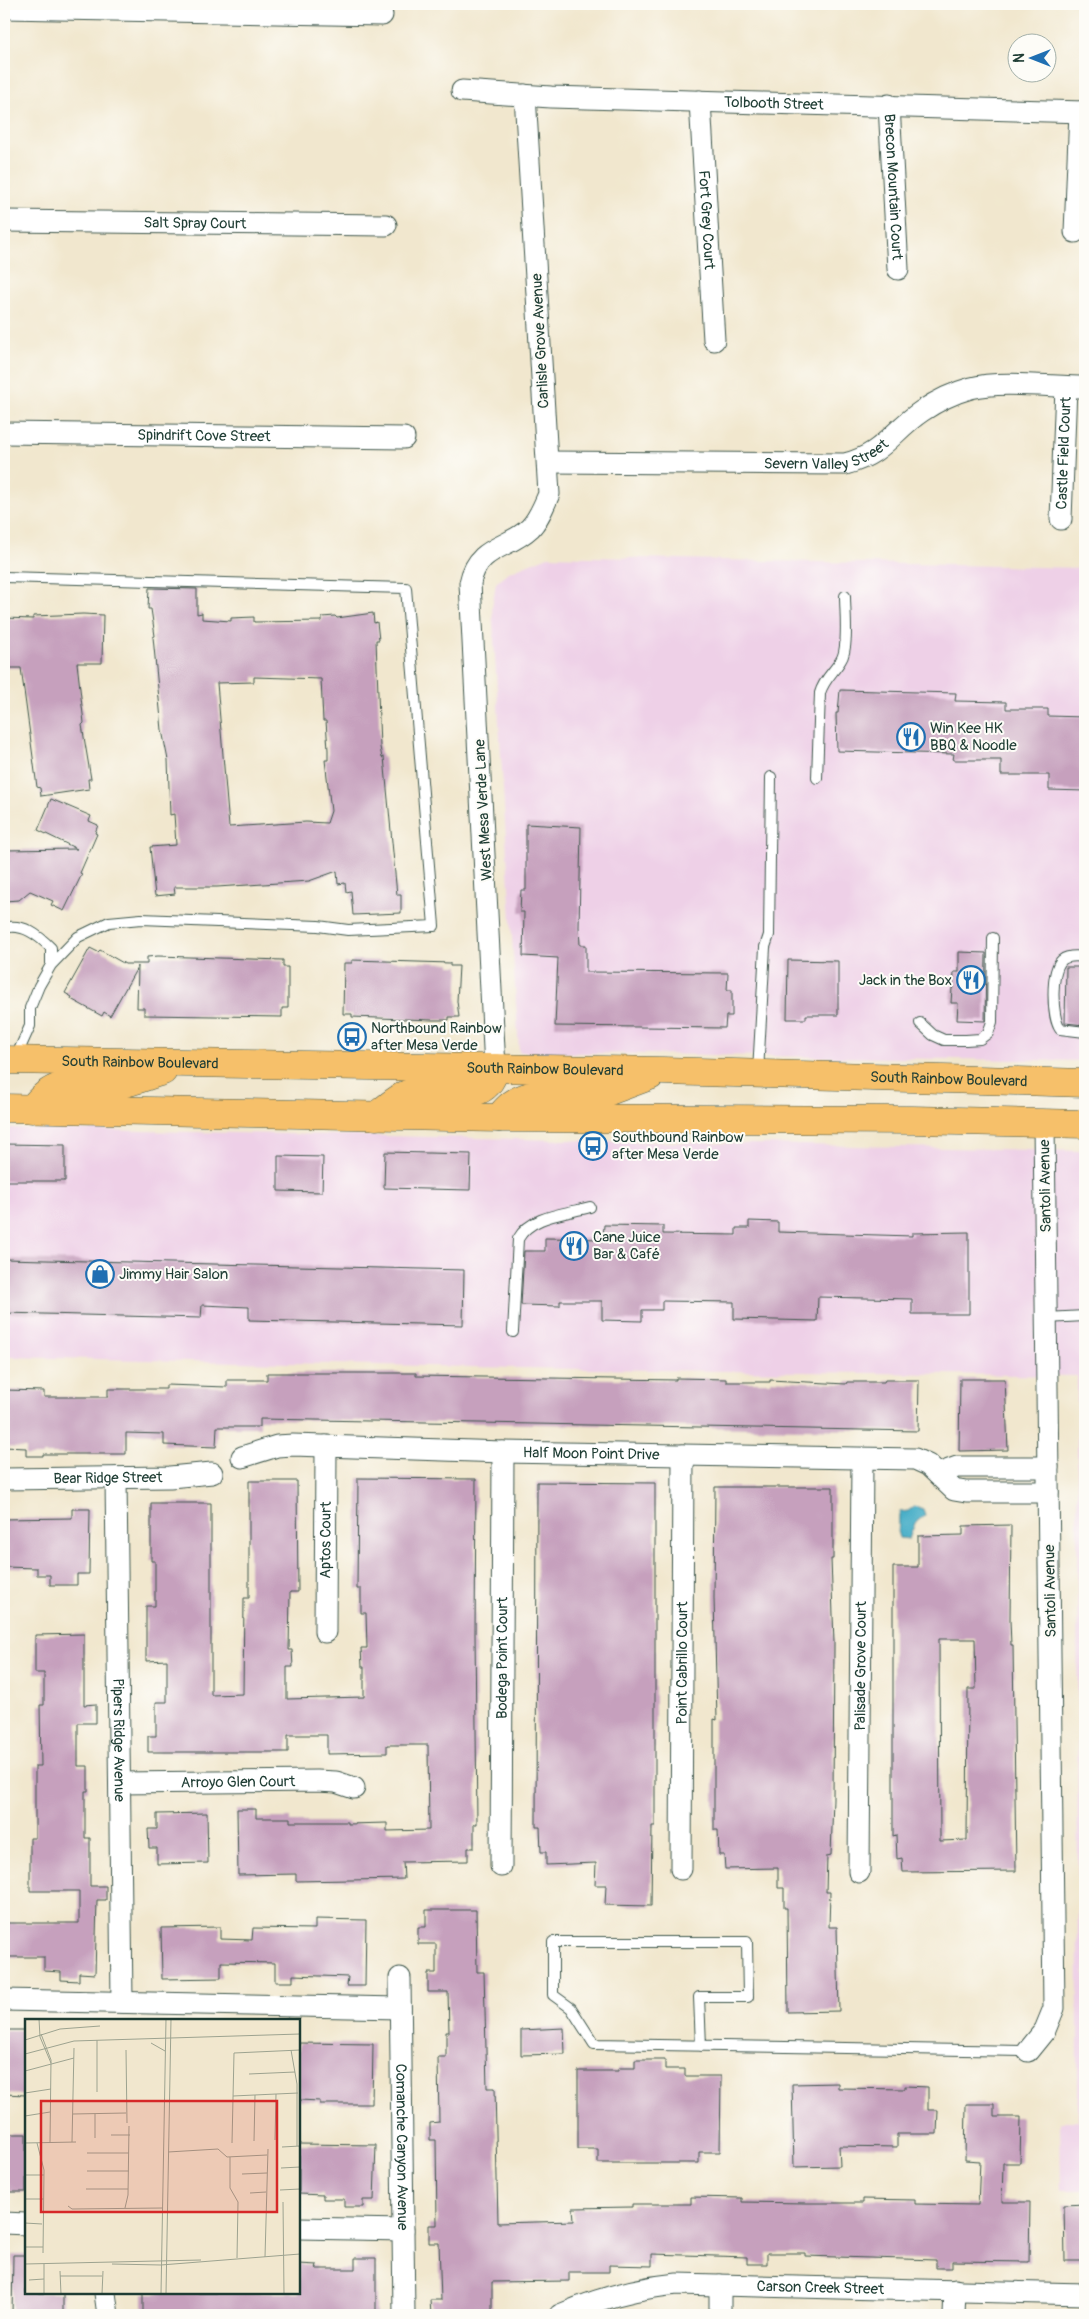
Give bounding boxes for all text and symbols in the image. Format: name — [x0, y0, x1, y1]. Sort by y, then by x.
north arrow — [1006, 32, 1056, 82]
text: N — [1011, 53, 1028, 63]
street label: Tolbooth Street — [724, 93, 825, 115]
street label: Brecon Mountain Court — [879, 113, 907, 262]
street label: Fort Grey Court — [694, 170, 719, 271]
street label: Salt Spray Court — [144, 213, 247, 234]
street label: Carlisle Grove Avenue — [527, 272, 554, 409]
street label: Castle Field Court — [1052, 395, 1076, 510]
street label: Spindrift Cove Street — [137, 426, 272, 446]
street label: Severn Valley Street — [764, 434, 893, 475]
place label: Win Kee HK BBQ & Noodle — [930, 719, 1017, 755]
restaurant icon: Win Kee HK BBQ & Noodle — [896, 722, 926, 752]
street label: West Mesa Verde Lane — [470, 738, 497, 881]
restaurant icon: Jack in the Box — [956, 965, 986, 995]
place label: Jack in the Box — [859, 971, 952, 990]
place label: Northbound Rainbow after Mesa Verde — [371, 1019, 502, 1055]
bus stop icon: Northbound Rainbow after Mesa Verde — [337, 1022, 367, 1052]
street label: South Rainbow Boulevard — [61, 1052, 219, 1074]
street label: South Rainbow Boulevard — [466, 1059, 624, 1080]
street label: South Rainbow Boulevard — [870, 1068, 1028, 1091]
place label: Southbound Rainbow after Mesa Verde — [612, 1128, 744, 1164]
bus stop icon: Southbound Rainbow after Mesa Verde — [578, 1131, 608, 1161]
street label: Santoli Avenue — [1035, 1139, 1056, 1233]
place label: Cane Juice Bar & Café — [593, 1228, 661, 1264]
restaurant icon: Cane Juice Bar & Café — [559, 1231, 589, 1261]
shop icon: Jimmy Hair Salon — [85, 1259, 115, 1289]
place label: Jimmy Hair Salon — [119, 1265, 228, 1284]
street label: Half Moon Point Drive — [523, 1443, 660, 1465]
street label: Bear Ridge Street — [53, 1468, 164, 1488]
street label: Aptos Court — [316, 1500, 336, 1579]
street label: Santoli Avenue — [1040, 1544, 1061, 1638]
street label: Bodega Point Court — [493, 1596, 512, 1719]
street label: Palisade Grove Court — [851, 1600, 871, 1731]
street label: Point Cabrillo Court — [673, 1601, 692, 1725]
street label: Pipers Ridge Avenue — [108, 1678, 129, 1803]
street label: Arroyo Glen Court — [181, 1772, 296, 1792]
inset map — [25, 2019, 300, 2294]
street label: Comanche Canyon Avenue — [391, 2063, 412, 2231]
street label: Carson Creek Street — [756, 2277, 885, 2299]

